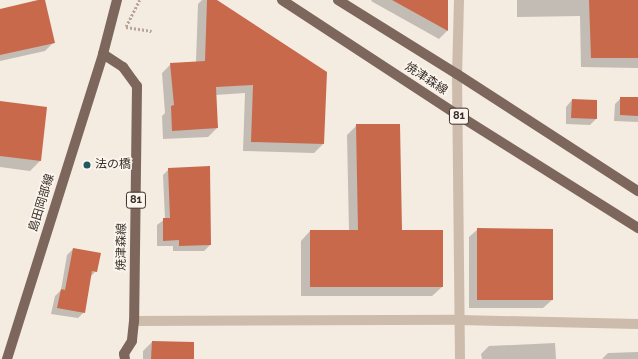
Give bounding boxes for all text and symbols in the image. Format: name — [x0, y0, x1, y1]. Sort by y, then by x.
street label: 焼津森線 — [402, 60, 450, 98]
road number: 81 — [448, 107, 470, 125]
place label: 法の橋 — [95, 158, 131, 172]
marker: 法の橋 — [82, 160, 92, 170]
street label: 島田岡部線 — [26, 172, 58, 234]
road number: 81 — [125, 191, 147, 209]
street label: 焼津森線 — [114, 223, 130, 271]

